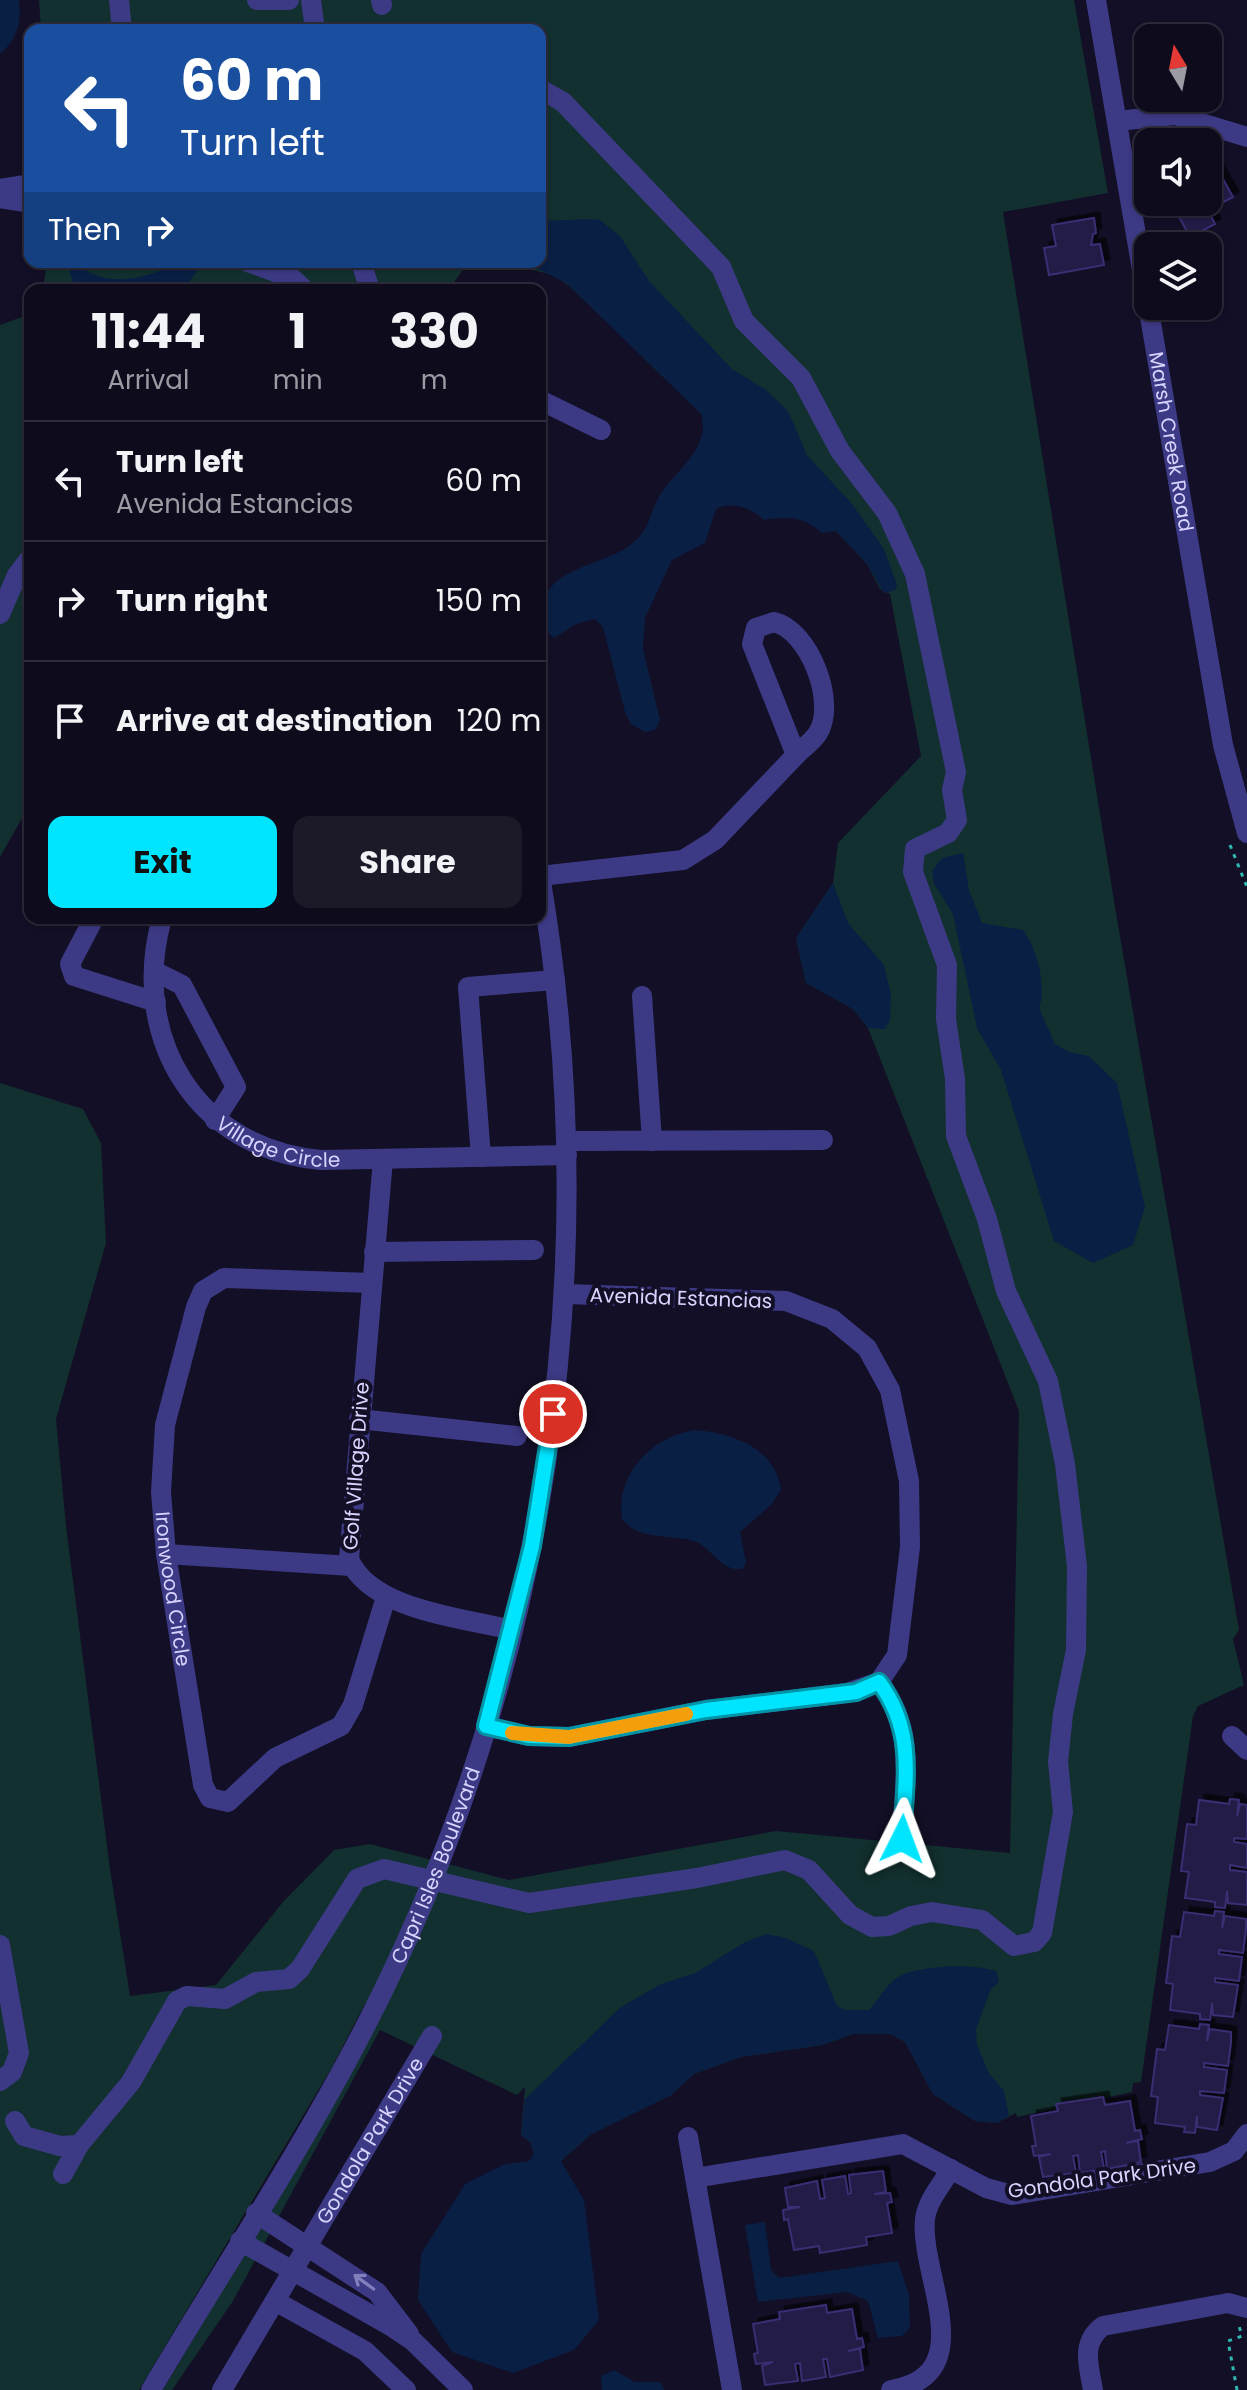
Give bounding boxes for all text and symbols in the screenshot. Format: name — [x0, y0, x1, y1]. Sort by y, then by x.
north arrow — [1134, 24, 1222, 112]
map controls — [1134, 24, 1222, 320]
text: 60 m — [180, 41, 323, 120]
icon: left — [48, 56, 152, 160]
text: Turn left — [180, 117, 325, 168]
button: sound — [1134, 128, 1222, 216]
text: Then — [48, 208, 121, 251]
icon: right — [137, 208, 181, 252]
button: layers — [1134, 232, 1222, 320]
text: 11:44 — [91, 298, 206, 365]
text: 1 — [289, 298, 307, 365]
text: 330 — [390, 298, 479, 365]
street label: Marsh Creek Road — [1142, 349, 1200, 534]
text: Arrival — [107, 362, 189, 398]
text: min — [273, 362, 323, 398]
text: m — [421, 362, 448, 398]
text: Turn left — [116, 440, 244, 483]
icon: left — [48, 459, 92, 503]
text: 60 m — [445, 459, 522, 502]
text: Avenida Estancias — [116, 486, 353, 522]
icon: right — [48, 579, 92, 623]
text: Turn right — [116, 579, 268, 622]
text: 150 m — [436, 579, 522, 622]
icon: arrive — [48, 699, 92, 743]
text: Arrive at destination — [116, 699, 433, 742]
text: 120 m — [457, 699, 541, 742]
button: Exit — [48, 816, 277, 908]
button: Share — [293, 816, 522, 908]
street label: Village Circle — [210, 1109, 341, 1174]
street label: Avenida Estancias — [589, 1281, 773, 1315]
pin — [519, 1380, 587, 1448]
street label: Golf Village Drive — [336, 1381, 376, 1551]
icon: arrive — [531, 1392, 575, 1436]
street label: Ironwood Circle — [149, 1510, 198, 1668]
street label: Capri Isles Boulevard — [384, 1763, 487, 1969]
position arrow — [860, 1797, 944, 1881]
street label: Gondola Park Drive — [310, 2052, 430, 2229]
street label: Gondola Park Drive — [1006, 2151, 1198, 2205]
one-way arrow — [354, 2274, 375, 2291]

